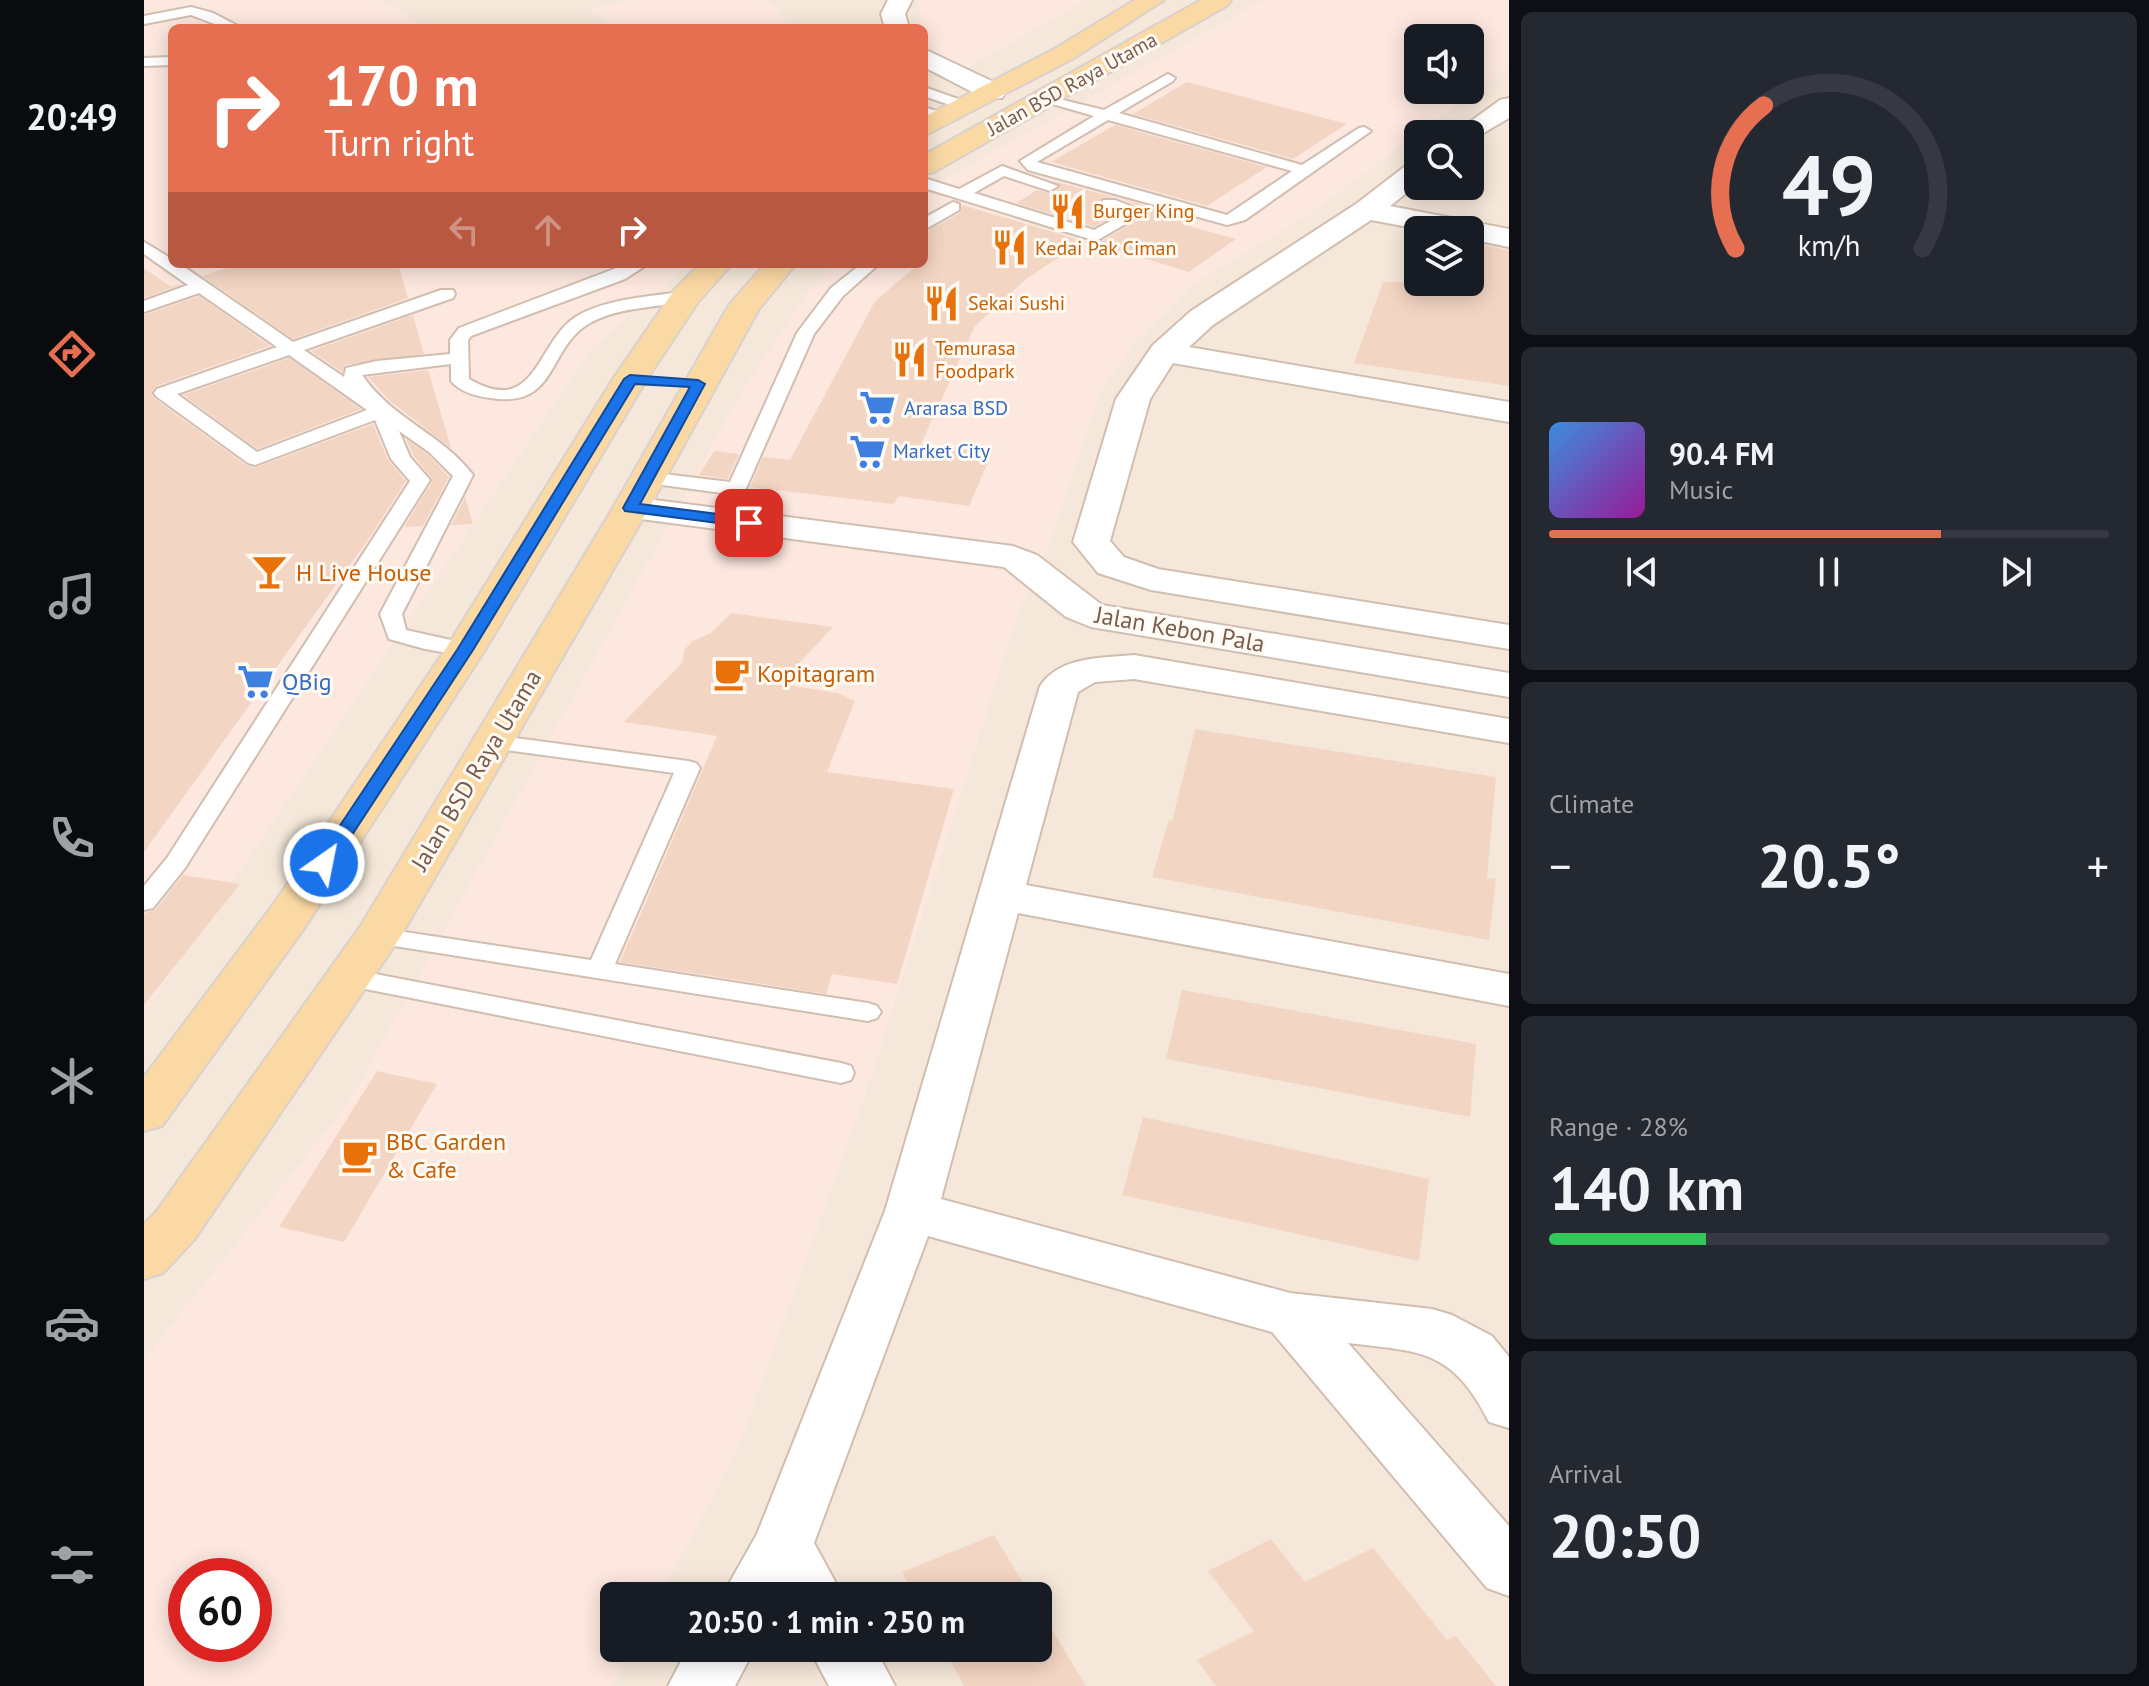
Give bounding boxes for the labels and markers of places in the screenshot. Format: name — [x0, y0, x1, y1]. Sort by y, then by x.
restaurant icon: Burger King — [1048, 192, 1086, 230]
place label: Burger King — [1093, 198, 1195, 224]
restaurant icon: Kedai Pak Ciman — [990, 229, 1028, 267]
place label: Kedai Pak Ciman — [1035, 235, 1176, 261]
restaurant icon: Sekai Sushi — [923, 284, 961, 322]
place label: Sekai Sushi — [968, 290, 1065, 316]
place label: Temurasa Foodpark — [935, 335, 1016, 384]
restaurant icon: Temurasa Foodpark — [890, 340, 928, 378]
supermarket icon: Ararasa BSD — [859, 389, 897, 427]
place label: Ararasa BSD — [904, 395, 1008, 421]
supermarket icon: Market City — [848, 432, 886, 470]
place label: Market City — [893, 438, 991, 464]
pin — [715, 489, 783, 557]
bar icon: H Live House — [251, 553, 289, 591]
place label: H Live House — [296, 557, 432, 588]
cafe icon: Kopitagram — [712, 654, 750, 692]
place label: Kopitagram — [757, 658, 875, 689]
supermarket icon: QBig — [237, 662, 275, 700]
place label: QBig — [282, 666, 332, 697]
place label: BBC Garden & Cafe — [386, 1126, 506, 1185]
cafe icon: BBC Garden & Cafe — [341, 1136, 379, 1174]

